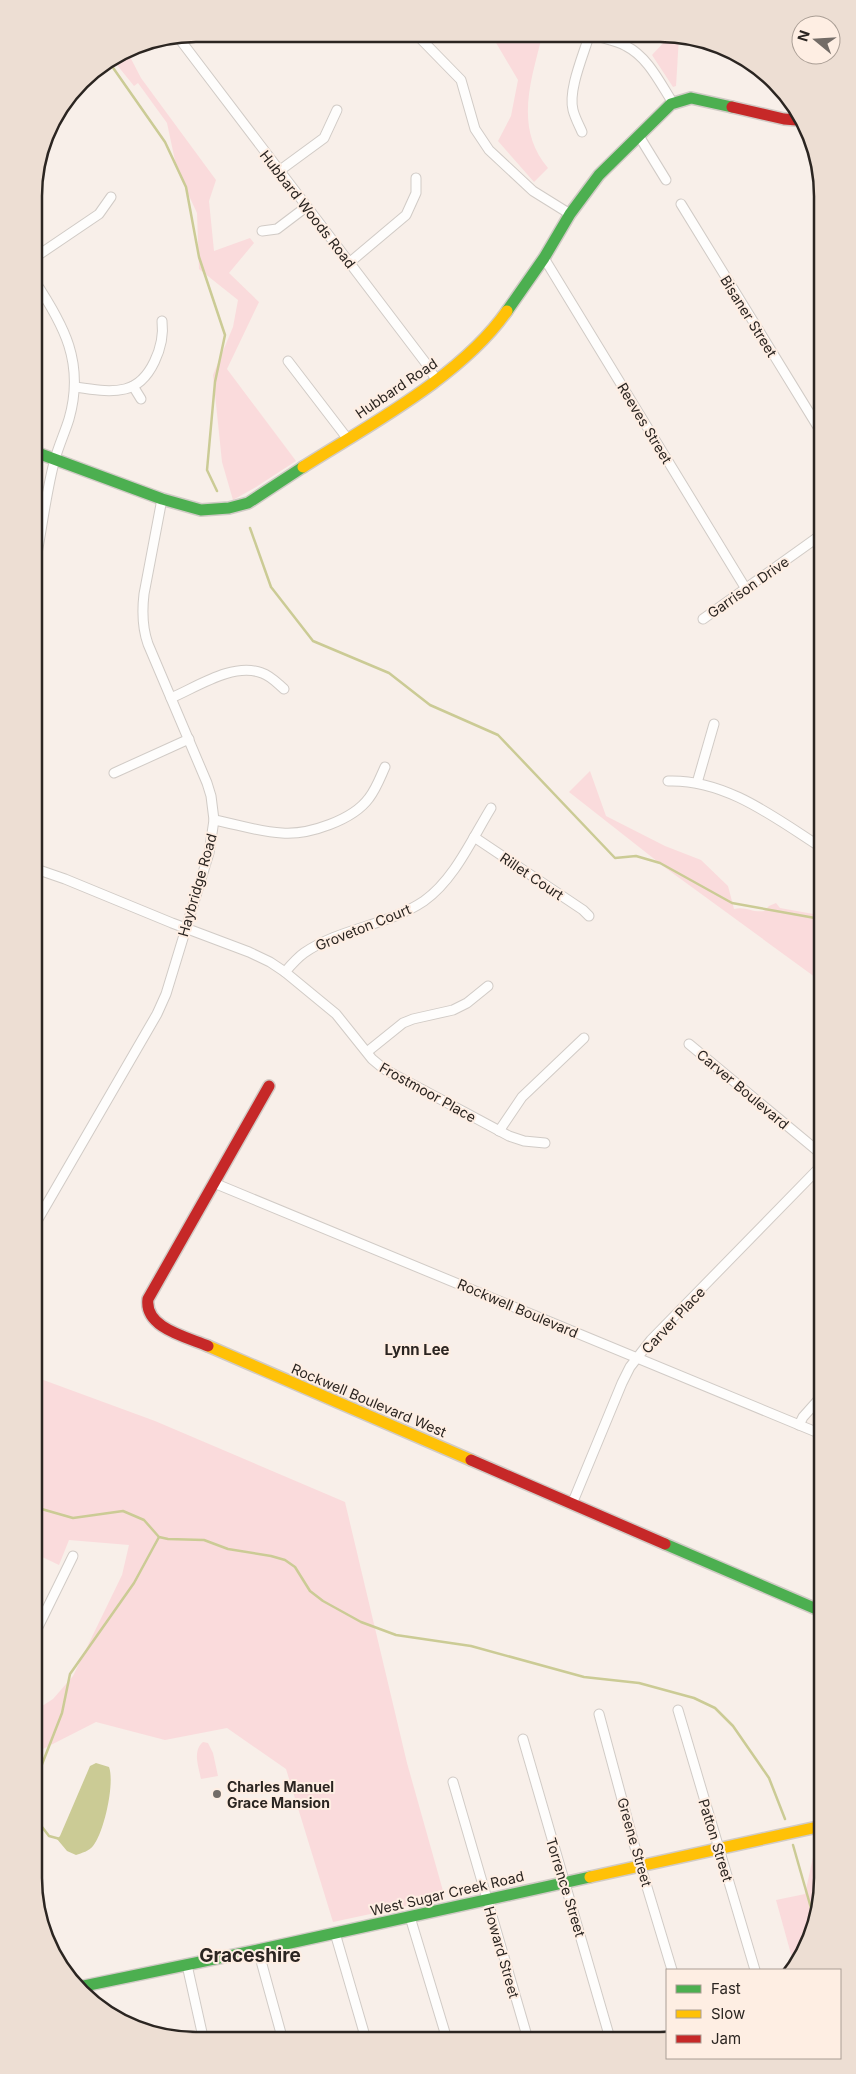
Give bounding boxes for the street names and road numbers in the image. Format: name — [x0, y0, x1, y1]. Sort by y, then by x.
street label: Hubbard Woods Road — [257, 147, 359, 271]
street label: Bisaner Street — [717, 272, 781, 360]
street label: Hubbard Road — [352, 354, 440, 422]
street label: Reeves Street — [614, 379, 676, 467]
street label: Garrison Drive — [704, 553, 792, 621]
street label: Haybridge Road — [174, 831, 220, 939]
street label: Rillet Court — [497, 849, 567, 904]
street label: Groveton Court — [313, 900, 414, 954]
street label: Carver Boulevard — [694, 1046, 792, 1132]
street label: Frostmoor Place — [377, 1058, 479, 1126]
street label: Rockwell Boulevard — [455, 1275, 581, 1341]
street label: Carver Place — [638, 1283, 708, 1357]
street label: Rockwell Boulevard West — [289, 1360, 449, 1441]
street label: Greene Street — [614, 1796, 656, 1889]
street label: Patton Street — [695, 1797, 737, 1884]
street label: Torrence Street — [543, 1835, 589, 1939]
street label: West Sugar Creek Road — [369, 1867, 525, 1919]
street label: Howard Street — [481, 1904, 523, 2000]

